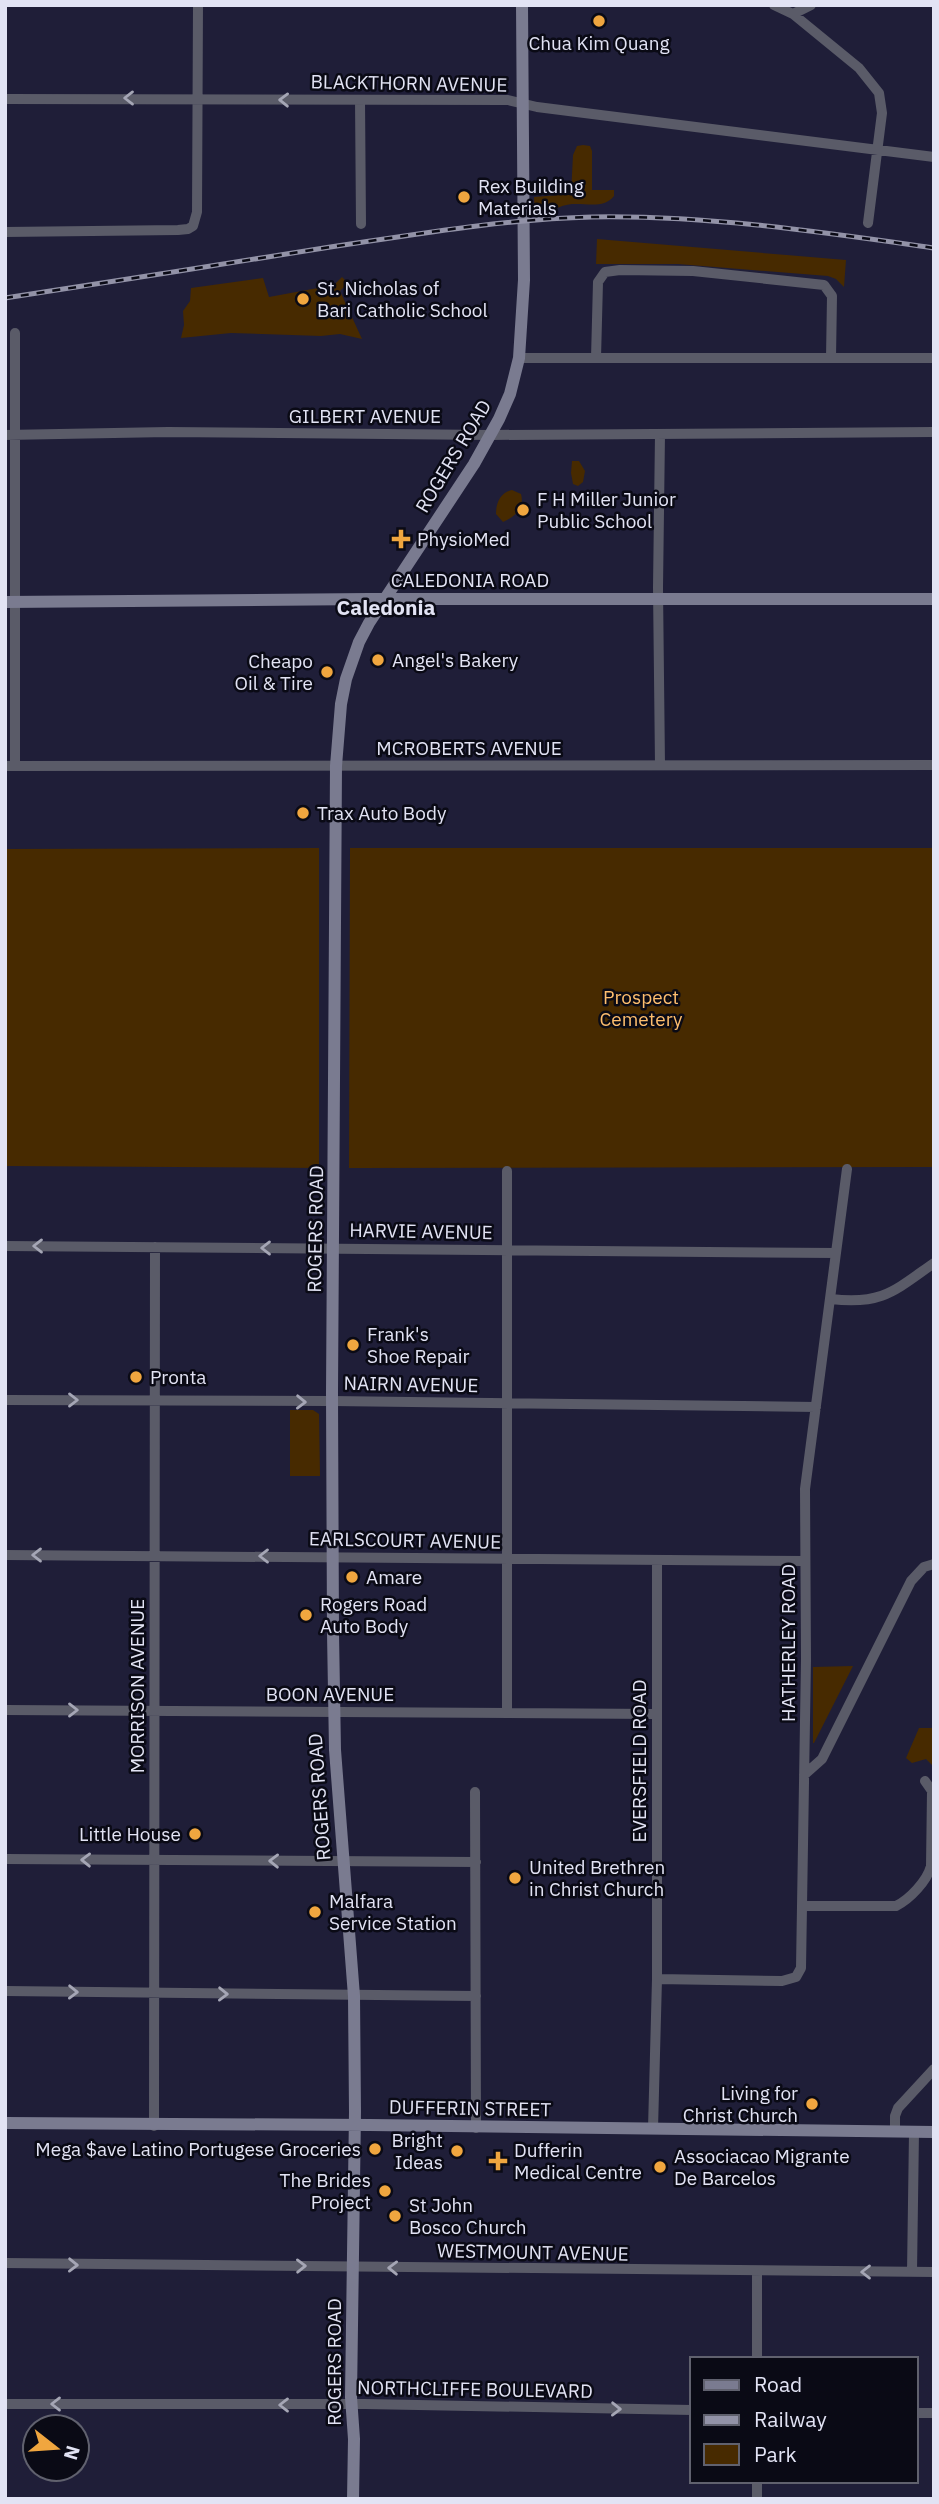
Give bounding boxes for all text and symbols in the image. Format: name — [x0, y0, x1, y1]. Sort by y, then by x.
marker: Chua Kim Quang — [591, 13, 607, 29]
place label: Chua Kim Quang — [528, 31, 670, 55]
street label: BLACKTHORN AVENUE — [310, 69, 508, 97]
one-way arrow — [123, 90, 134, 106]
one-way arrow — [279, 92, 290, 107]
place label: Rex Building Materials — [478, 174, 584, 220]
marker: Rex Building Materials — [456, 189, 472, 205]
place label: St. Nicholas of Bari Catholic School — [317, 276, 488, 322]
marker: St. Nicholas of Bari Catholic School — [295, 291, 311, 307]
street label: ROGERS ROAD — [410, 395, 496, 517]
street label: GILBERT AVENUE — [289, 404, 441, 428]
place label: F H Miller Junior Public School — [537, 487, 676, 533]
marker: F H Miller Junior Public School — [515, 502, 531, 518]
place label: PhysioMed — [417, 527, 510, 551]
marker: PhysioMed — [391, 529, 411, 549]
street label: CALEDONIA ROAD — [391, 568, 549, 592]
district label: Caledonia — [337, 593, 435, 621]
place label: Angel's Bakery — [392, 648, 519, 672]
place label: Cheapo Oil & Tire — [235, 649, 313, 695]
marker: Angel's Bakery — [370, 652, 386, 668]
marker: Cheapo Oil & Tire — [319, 664, 335, 680]
street label: MCROBERTS AVENUE — [376, 736, 562, 760]
place label: Trax Auto Body — [317, 801, 447, 825]
marker: Trax Auto Body — [295, 805, 311, 821]
park label: Prospect Cemetery — [600, 985, 683, 1031]
street label: ROGERS ROAD — [302, 1165, 328, 1293]
street label: HARVIE AVENUE — [349, 1218, 493, 1244]
one-way arrow — [33, 1238, 43, 1254]
one-way arrow — [260, 1240, 271, 1255]
place label: Frank's Shoe Repair — [367, 1322, 470, 1368]
marker: Frank's Shoe Repair — [345, 1337, 361, 1353]
place label: Pronta — [150, 1365, 206, 1389]
marker: Pronta — [128, 1369, 144, 1385]
street label: NAIRN AVENUE — [343, 1371, 479, 1397]
one-way arrow — [69, 1392, 79, 1408]
one-way arrow — [296, 1394, 307, 1410]
street label: EARLSCOURT AVENUE — [309, 1526, 501, 1554]
one-way arrow — [31, 1547, 42, 1563]
one-way arrow — [259, 1548, 269, 1564]
street label: HATHERLEY ROAD — [776, 1564, 800, 1722]
place label: Amare — [366, 1565, 422, 1589]
marker: Amare — [344, 1569, 360, 1585]
place label: Rogers Road Auto Body — [320, 1592, 427, 1638]
street label: MORRISON AVENUE — [125, 1599, 149, 1773]
marker: Rogers Road Auto Body — [298, 1607, 314, 1623]
street label: EVERSFIELD ROAD — [627, 1680, 651, 1842]
street label: BOON AVENUE — [266, 1682, 394, 1706]
one-way arrow — [69, 1702, 79, 1718]
street label: ROGERS ROAD — [303, 1733, 335, 1861]
place label: Little House — [79, 1822, 181, 1846]
marker: Little House — [187, 1826, 203, 1842]
one-way arrow — [80, 1852, 91, 1868]
one-way arrow — [268, 1853, 279, 1869]
place label: United Brethren in Christ Church — [529, 1855, 665, 1901]
marker: United Brethren in Christ Church — [507, 1870, 523, 1886]
place label: Malfara Service Station — [329, 1889, 457, 1935]
marker: Malfara Service Station — [307, 1904, 323, 1920]
one-way arrow — [69, 1984, 79, 2000]
one-way arrow — [218, 1986, 228, 2002]
place label: Living for Christ Church — [683, 2081, 798, 2127]
street label: DUFFERIN STREET — [389, 2095, 552, 2121]
marker: Living for Christ Church — [804, 2096, 820, 2112]
place label: Bright Ideas — [391, 2128, 443, 2174]
place label: Mega $ave Latino Portugese Groceries — [35, 2137, 361, 2161]
place label: Dufferin Medical Centre — [514, 2138, 642, 2184]
marker: Mega $ave Latino Portugese Groceries — [367, 2141, 383, 2157]
marker: Bright Ideas — [449, 2143, 465, 2159]
place label: Associacao Migrante De Barcelos — [674, 2144, 850, 2190]
marker: Dufferin Medical Centre — [488, 2151, 508, 2171]
marker: Associacao Migrante De Barcelos — [652, 2159, 668, 2175]
place label: The Brides Project — [280, 2168, 371, 2214]
marker: The Brides Project — [377, 2183, 393, 2199]
place label: St John Bosco Church — [409, 2193, 526, 2239]
marker: St John Bosco Church — [387, 2208, 403, 2224]
street label: WESTMOUNT AVENUE — [437, 2238, 629, 2266]
one-way arrow — [69, 2257, 79, 2273]
one-way arrow — [296, 2258, 307, 2274]
one-way arrow — [387, 2260, 398, 2275]
one-way arrow — [860, 2264, 870, 2280]
street label: ROGERS ROAD — [322, 2298, 346, 2426]
legend — [690, 2357, 918, 2483]
text: Road — [754, 2370, 802, 2398]
street label: NORTHCLIFFE BOULEVARD — [357, 2375, 593, 2403]
one-way arrow — [50, 2396, 61, 2412]
one-way arrow — [278, 2397, 288, 2413]
one-way arrow — [611, 2401, 622, 2416]
text: Railway — [754, 2405, 827, 2433]
north arrow — [21, 2413, 91, 2483]
text: Park — [754, 2440, 797, 2468]
text: N — [59, 2443, 86, 2463]

